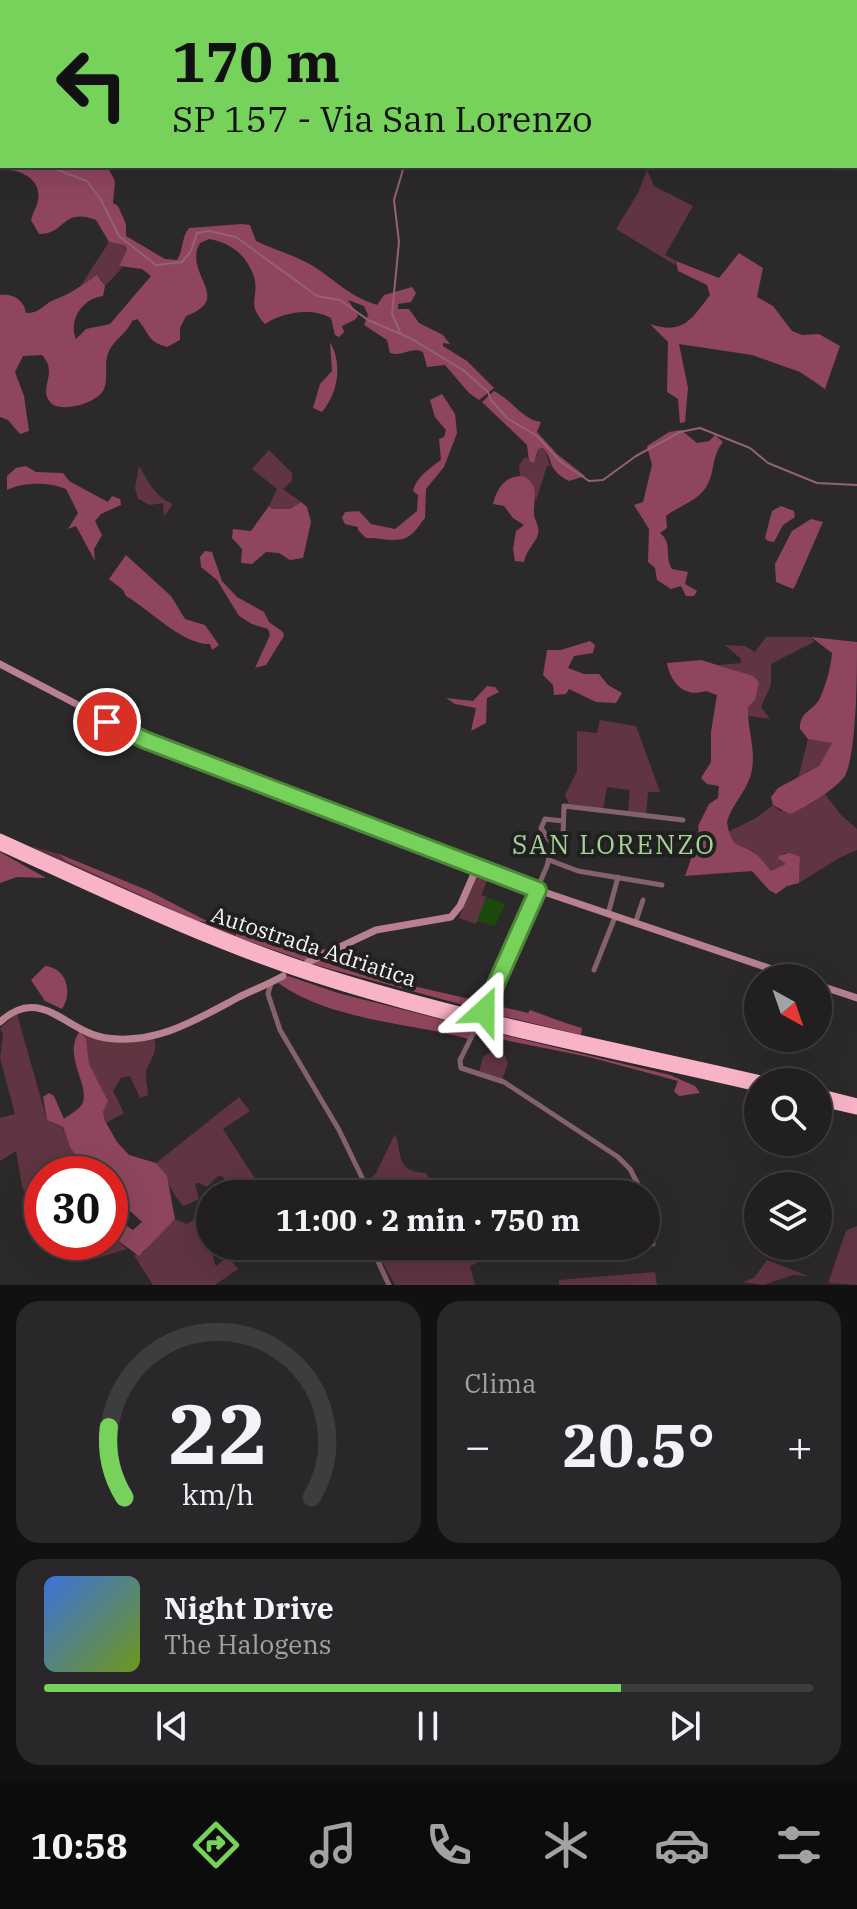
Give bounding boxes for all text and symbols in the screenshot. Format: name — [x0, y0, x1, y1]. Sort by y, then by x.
text: 170 m — [172, 25, 340, 97]
icon: left — [40, 32, 144, 136]
text: SP 157 - Via San Lorenzo — [172, 95, 593, 142]
pin — [73, 688, 141, 756]
icon: arrive — [85, 700, 129, 744]
district label: SAN LORENZO — [512, 827, 716, 861]
street label: Autostrada Adriatica — [208, 899, 420, 993]
north arrow — [744, 964, 832, 1052]
map controls — [744, 964, 832, 1260]
position arrow — [442, 969, 526, 1053]
button: search — [744, 1068, 832, 1156]
speed limit sign: 30 — [24, 1156, 128, 1260]
button: layers — [744, 1172, 832, 1260]
text: 11:00 · 2 min · 750 m — [276, 1200, 580, 1239]
text: Clima — [465, 1366, 536, 1400]
text: 22 — [168, 1379, 268, 1487]
text: 20.5° — [562, 1405, 715, 1484]
text: − — [465, 1417, 491, 1474]
text: + — [787, 1417, 813, 1474]
text: km/h — [182, 1476, 254, 1513]
text: Night Drive — [164, 1588, 334, 1627]
text: The Halogens — [164, 1627, 332, 1661]
icon: previous — [150, 1704, 194, 1748]
icon: pause — [406, 1704, 450, 1748]
icon: next — [663, 1704, 707, 1748]
icon: directions — [188, 1817, 244, 1873]
icon: music — [305, 1817, 361, 1873]
icon: phone — [421, 1817, 477, 1873]
icon: climate — [538, 1817, 594, 1873]
icon: car — [654, 1817, 710, 1873]
icon: filters — [771, 1817, 827, 1873]
text: 10:58 — [30, 1822, 128, 1869]

